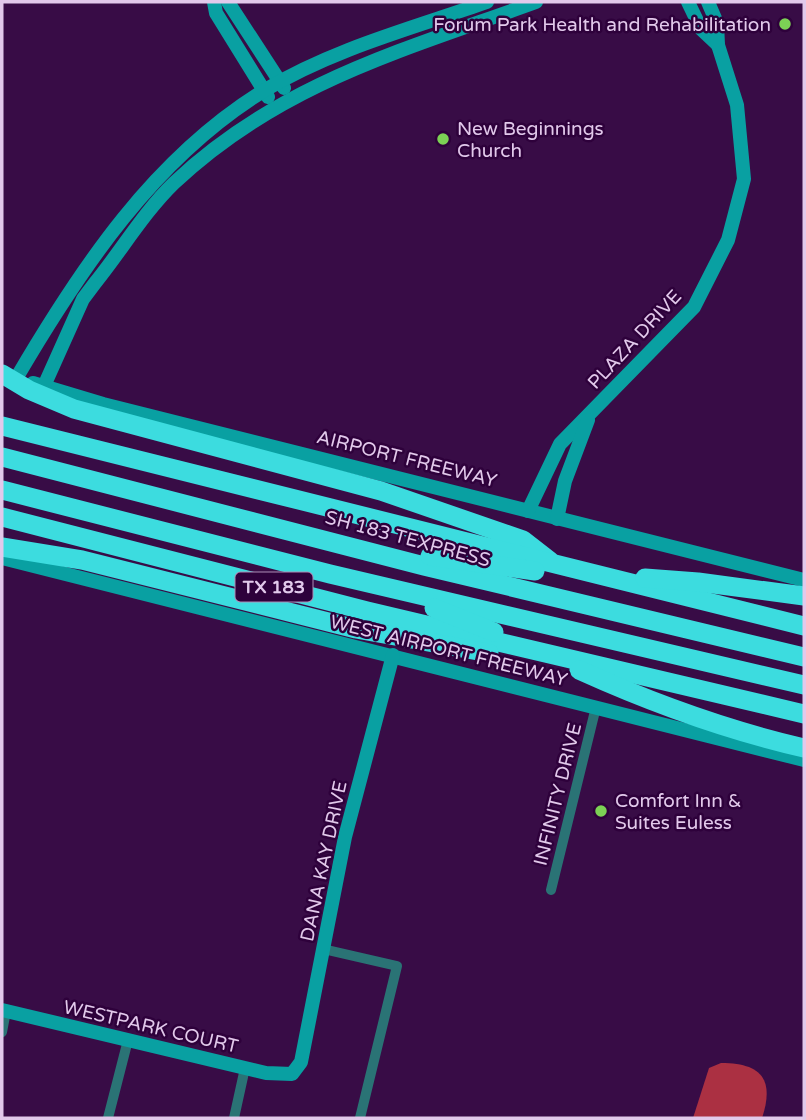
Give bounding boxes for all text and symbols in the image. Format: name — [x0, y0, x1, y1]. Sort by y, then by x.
place label: Forum Park Health and Rehabilitation — [433, 14, 771, 36]
marker: Forum Park Health and Rehabilitation — [777, 16, 793, 32]
place label: New Beginnings Church — [457, 118, 604, 162]
marker: New Beginnings Church — [435, 131, 451, 147]
street label: PLAZA DRIVE — [583, 286, 686, 394]
street label: AIRPORT FREEWAY — [314, 426, 499, 492]
street label: SH 183 TEXPRESS — [323, 506, 493, 572]
road number: TX 183 — [236, 572, 312, 602]
street label: WEST AIRPORT FREEWAY — [328, 611, 570, 691]
street label: INFINITY DRIVE — [530, 721, 586, 868]
street label: DANA KAY DRIVE — [296, 779, 352, 943]
place label: Comfort Inn & Suites Euless — [615, 790, 742, 834]
marker: Comfort Inn & Suites Euless — [593, 803, 609, 819]
street label: WESTPARK COURT — [61, 996, 241, 1058]

